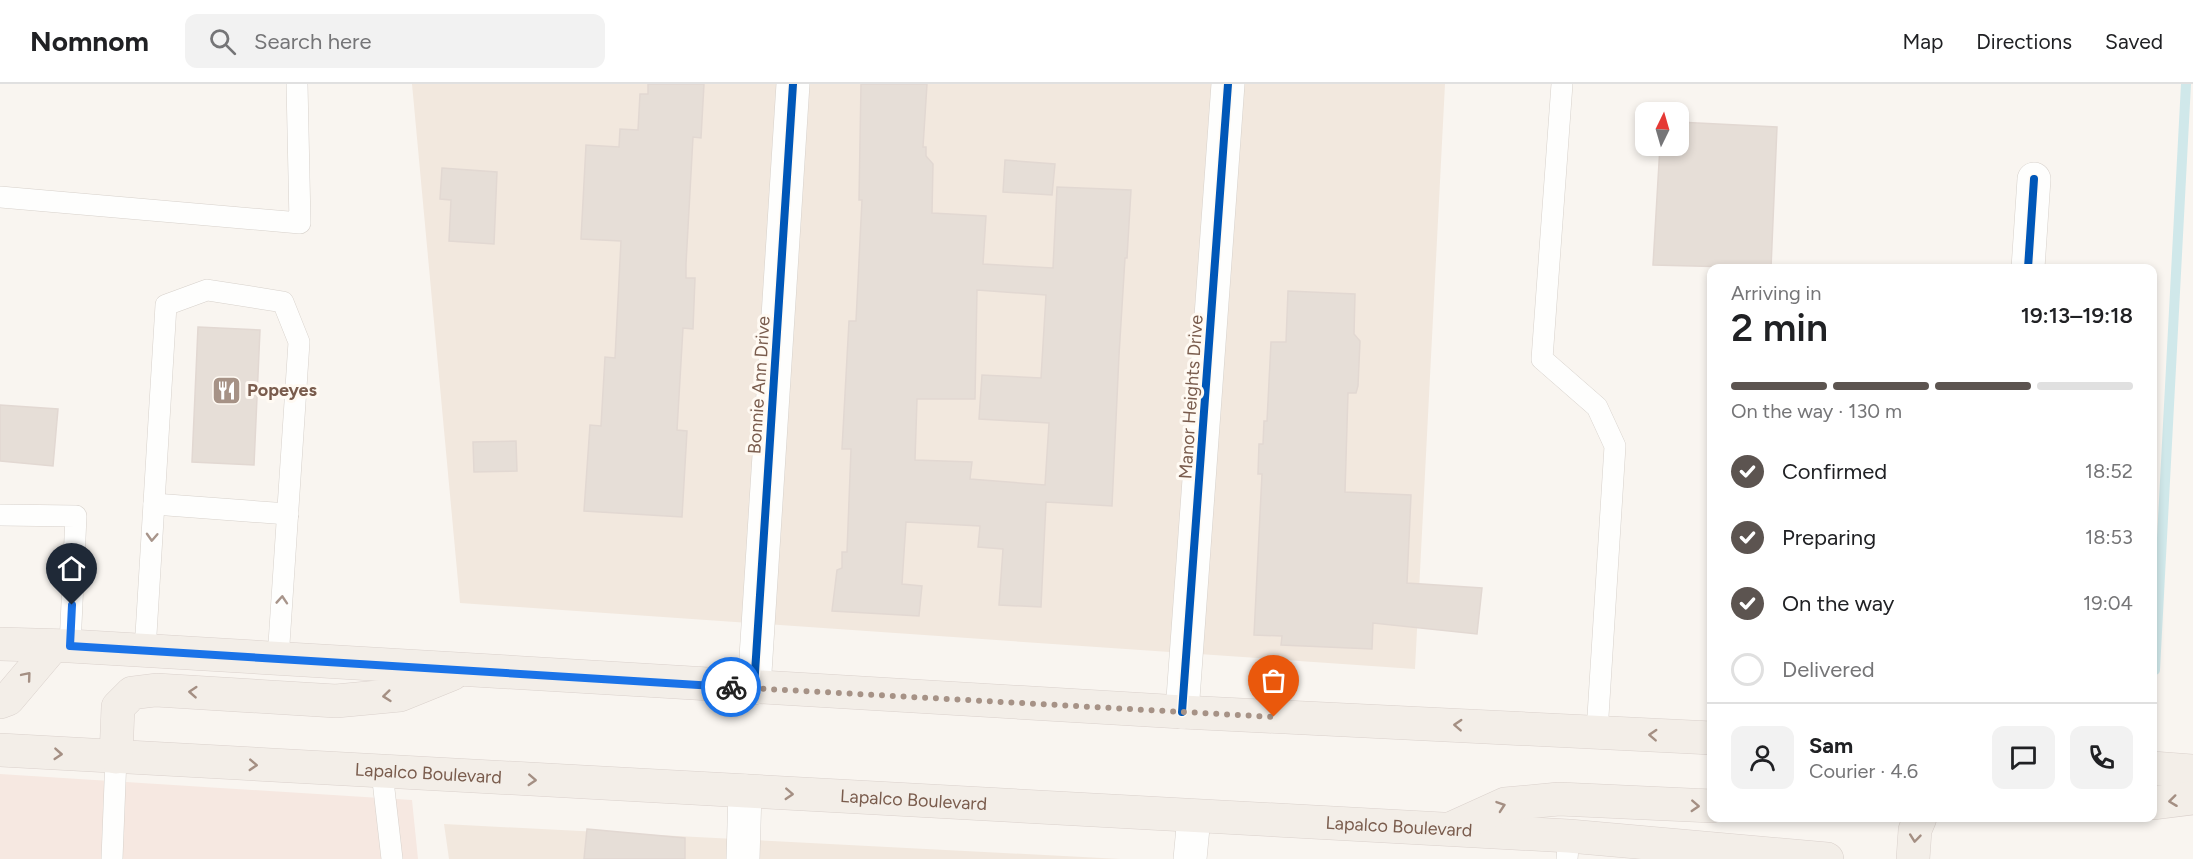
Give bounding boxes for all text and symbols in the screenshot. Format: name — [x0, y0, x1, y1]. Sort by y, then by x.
search box — [185, 14, 605, 68]
text: Nomnom — [30, 24, 149, 58]
icon: search — [206, 25, 239, 58]
text: Search here — [254, 28, 371, 55]
text: Map — [1902, 29, 1943, 54]
text: Directions — [1976, 29, 2072, 54]
text: Saved — [2105, 29, 2163, 54]
north arrow — [1635, 102, 1689, 156]
map controls — [1635, 102, 1689, 156]
text: Arriving in — [1731, 281, 1821, 305]
text: 19:13–19:18 — [2021, 302, 2133, 329]
text: 2 min — [1731, 304, 1828, 351]
street label: Manor Heights Drive — [1174, 314, 1208, 480]
street label: Bonnie Ann Drive — [743, 315, 775, 455]
restaurant icon: Popeyes — [210, 374, 242, 406]
place label: Popeyes — [247, 379, 318, 401]
text: On the way · 130 m — [1731, 399, 1902, 423]
icon: check — [1731, 455, 1764, 488]
text: Confirmed — [1782, 458, 1887, 485]
text: 18:52 — [2085, 459, 2133, 483]
icon: check — [1731, 521, 1764, 554]
text: Preparing — [1782, 524, 1876, 551]
text: 18:53 — [2085, 525, 2133, 549]
one-way arrow — [146, 533, 159, 542]
pin — [46, 543, 97, 605]
icon: home — [55, 552, 88, 585]
icon: check — [1731, 587, 1764, 620]
text: On the way — [1782, 590, 1894, 617]
text: 19:04 — [2083, 591, 2133, 615]
one-way arrow — [275, 596, 288, 605]
pin — [1248, 655, 1299, 717]
text: Delivered — [1782, 656, 1875, 683]
courier — [701, 657, 761, 717]
icon: bag — [1257, 664, 1290, 697]
icon: bike — [715, 671, 748, 704]
one-way arrow — [20, 672, 31, 683]
one-way arrow — [188, 686, 197, 699]
one-way arrow — [383, 689, 392, 702]
one-way arrow — [1454, 719, 1463, 732]
button: person — [1731, 726, 1794, 789]
button: chat — [1992, 726, 2055, 789]
button: phone — [2070, 726, 2133, 789]
one-way arrow — [1649, 728, 1658, 741]
text: Sam — [1809, 732, 1853, 759]
one-way arrow — [54, 747, 63, 760]
one-way arrow — [249, 758, 258, 771]
street label: Lapalco Boulevard — [354, 758, 502, 788]
text: Courier · 4.6 — [1809, 759, 1918, 783]
one-way arrow — [527, 773, 536, 786]
street label: Lapalco Boulevard — [840, 785, 988, 815]
one-way arrow — [785, 787, 794, 800]
one-way arrow — [2168, 794, 2177, 806]
one-way arrow — [1690, 799, 1699, 812]
one-way arrow — [1495, 801, 1506, 814]
street label: Lapalco Boulevard — [1325, 812, 1473, 842]
one-way arrow — [1909, 833, 1922, 843]

